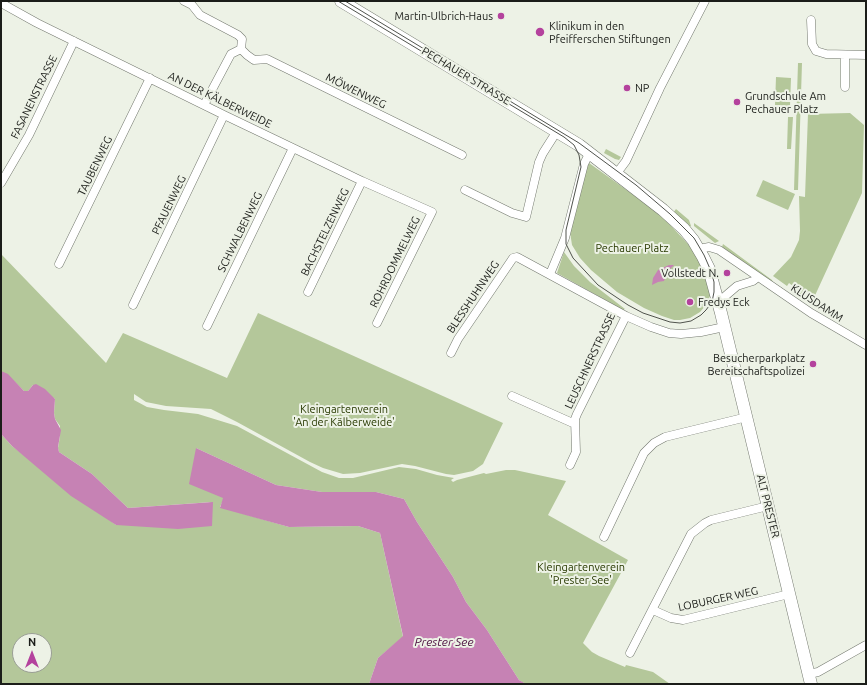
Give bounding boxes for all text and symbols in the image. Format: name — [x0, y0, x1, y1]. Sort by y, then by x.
place label: Martin-Ulbrich-Haus — [395, 9, 493, 23]
marker: Martin-Ulbrich-Haus — [496, 11, 506, 21]
place label: Klinikum in den Pfeifferschen Stiftungen — [549, 19, 671, 45]
marker: Klinikum in den Pfeifferschen Stiftungen — [534, 26, 546, 38]
street label: PECHAUER STRASSE — [419, 44, 513, 108]
street label: FASANENSTRASSE — [8, 53, 60, 141]
street label: AN DER KÄLBERWEIDE — [166, 69, 274, 131]
street label: MÖWENWEG — [324, 71, 388, 111]
place label: NP — [635, 81, 649, 95]
marker: NP — [622, 83, 632, 93]
place label: Grundschule Am Pechauer Platz — [745, 89, 826, 115]
marker: Grundschule Am Pechauer Platz — [732, 97, 742, 107]
street label: TAUBENWEG — [75, 134, 115, 198]
street label: PFAUENWEG — [149, 173, 189, 237]
street label: BACHSTELZENWEG — [298, 186, 352, 278]
street label: SCHWALBENWEG — [215, 190, 265, 274]
street label: ROHRDOMMELWEG — [367, 214, 423, 310]
park label: Pechauer Platz — [595, 241, 669, 255]
street label: BLESSHUHNWEG — [444, 258, 502, 336]
place label: Vollstedt N. — [661, 266, 719, 280]
marker: Vollstedt N. — [722, 268, 732, 278]
street label: KLUSDAMM — [788, 281, 846, 325]
place label: Fredys Eck — [698, 295, 750, 309]
marker: Fredys Eck — [685, 297, 695, 307]
street label: LEUSCHNERSTRASSE — [562, 311, 618, 411]
place label: Besucherparkplatz Bereitschaftspolizei — [707, 351, 805, 377]
marker: Besucherparkplatz Bereitschaftspolizei — [808, 359, 818, 369]
park label: Kleingartenverein 'An der Kälberweide' — [293, 402, 395, 428]
street label: ALT PRESTER — [754, 473, 782, 539]
park label: Kleingartenverein 'Prester See' — [537, 560, 625, 586]
street label: LOBURGER WEG — [677, 584, 759, 614]
north arrow — [12, 633, 52, 673]
water label: Prester See — [415, 635, 473, 649]
text: N — [28, 636, 36, 648]

